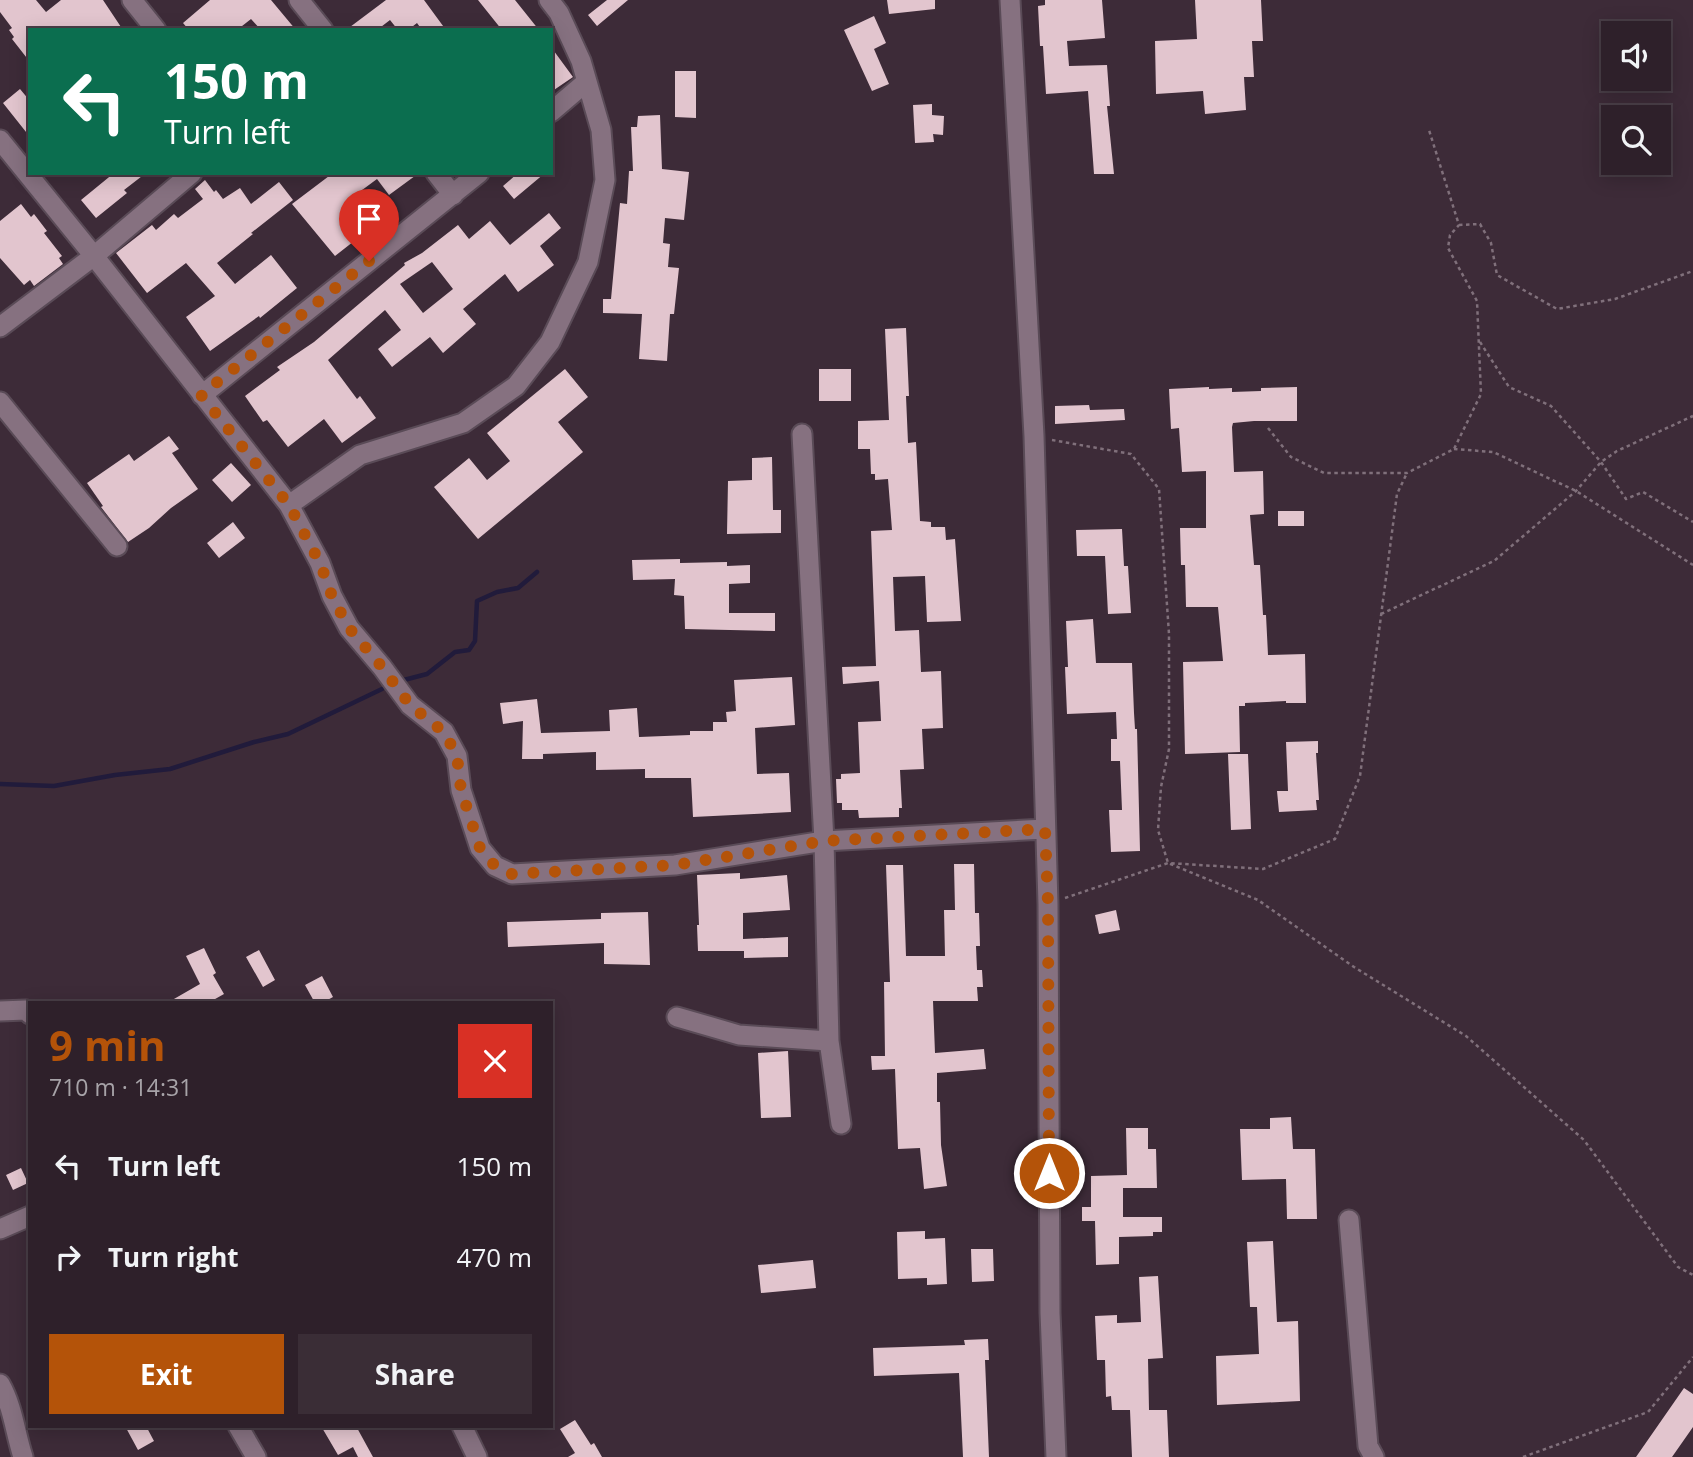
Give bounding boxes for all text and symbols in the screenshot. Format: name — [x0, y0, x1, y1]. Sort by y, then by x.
map controls — [1601, 21, 1671, 175]
button: sound — [1601, 21, 1671, 91]
text: 150 m — [164, 47, 309, 113]
icon: left — [49, 56, 140, 147]
button: search — [1601, 105, 1671, 175]
text: Turn left — [164, 110, 290, 153]
pin — [339, 189, 399, 261]
icon: arrive — [350, 200, 388, 238]
text: 9 min — [49, 1016, 166, 1073]
button: close — [458, 1024, 532, 1098]
text: 710 m · 14:31 — [49, 1071, 192, 1103]
position arrow — [1012, 1136, 1086, 1210]
icon: left — [49, 1147, 87, 1185]
text: Turn left — [108, 1148, 220, 1184]
text: 150 m — [457, 1148, 532, 1184]
icon: right — [49, 1238, 87, 1276]
text: Turn right — [108, 1239, 239, 1275]
text: 470 m — [457, 1239, 532, 1275]
button: Exit — [49, 1334, 284, 1414]
button: Share — [298, 1334, 532, 1414]

